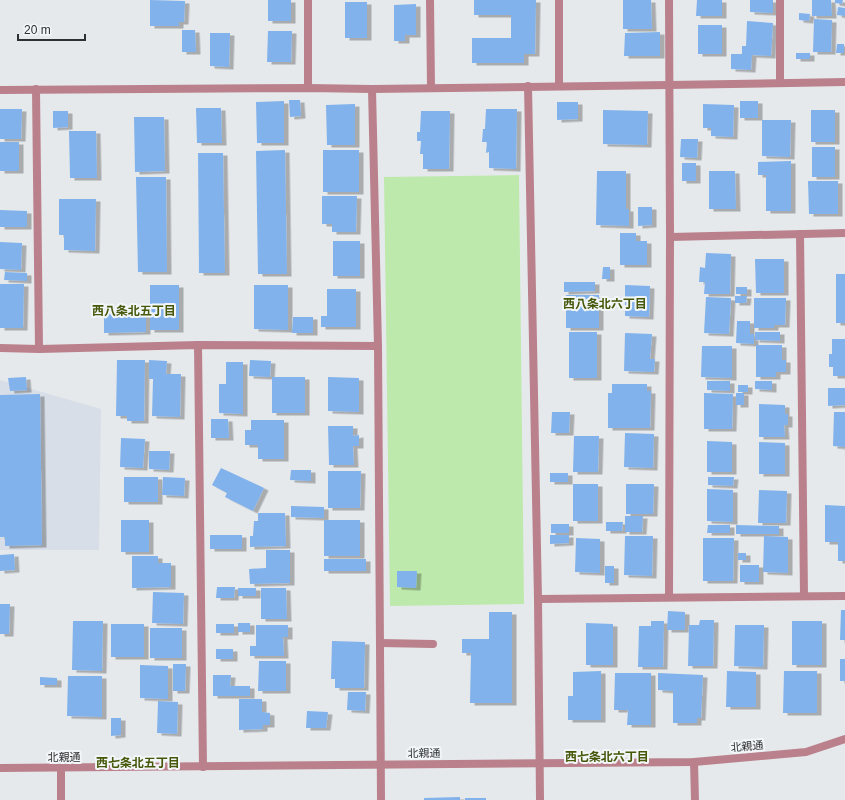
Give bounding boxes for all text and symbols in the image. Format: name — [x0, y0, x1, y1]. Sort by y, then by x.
scale bar — [18, 16, 85, 42]
text: 20 m — [24, 23, 51, 37]
district label: 西八条北六丁目 — [563, 297, 647, 311]
district label: 西八条北五丁目 — [92, 304, 176, 318]
street label: 北親通 — [730, 739, 764, 753]
street label: 北親通 — [407, 747, 441, 759]
district label: 西七条北六丁目 — [565, 750, 649, 764]
street label: 北親通 — [48, 751, 81, 763]
district label: 西七条北五丁目 — [96, 756, 180, 770]

